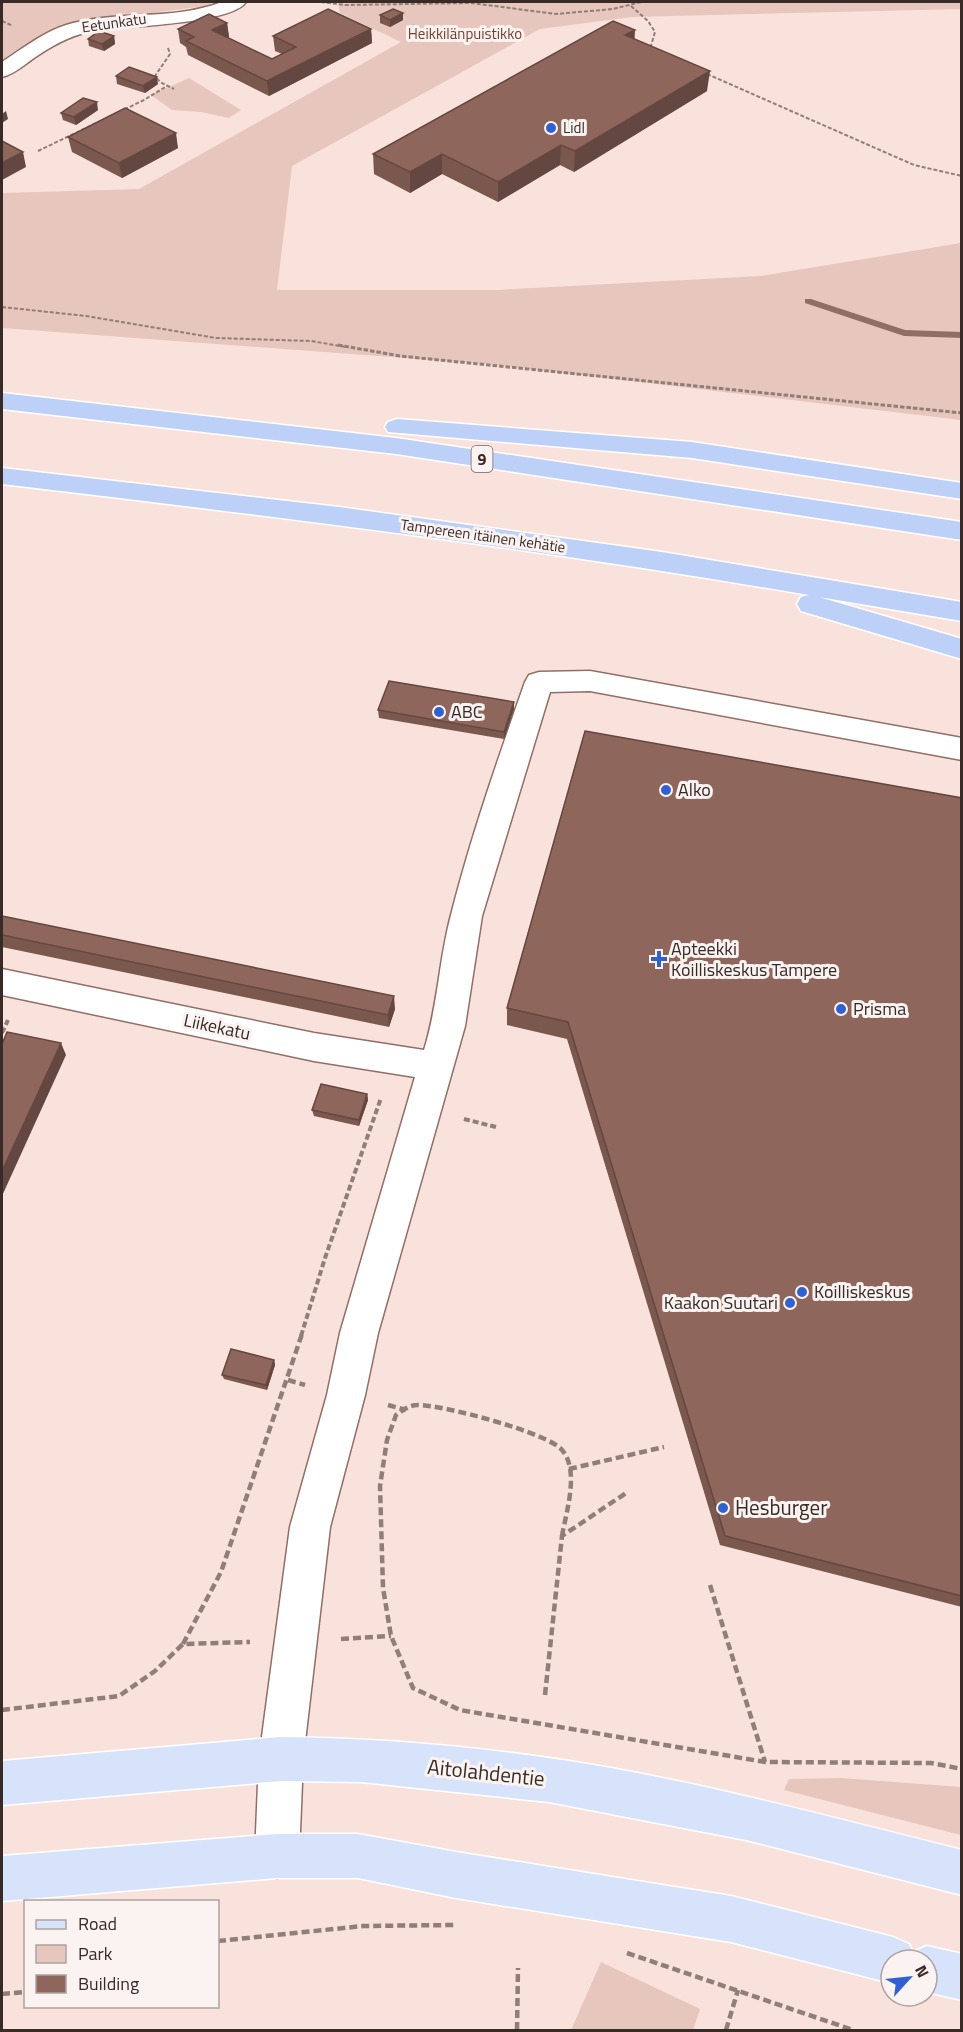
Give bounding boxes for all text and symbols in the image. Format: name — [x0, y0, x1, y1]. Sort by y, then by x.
street label: Eetunkatu — [80, 7, 148, 38]
park label: Heikkilänpuistikko — [408, 22, 522, 45]
place label: Lidl — [563, 116, 585, 139]
marker: Lidl — [544, 121, 558, 135]
road number: 9 — [472, 446, 492, 472]
street label: Tampereen itäinen kehätie — [399, 513, 567, 558]
place label: ABC — [451, 698, 483, 725]
marker: ABC — [432, 705, 446, 719]
place label: Alko — [678, 776, 711, 803]
marker: Alko — [659, 783, 673, 797]
place label: Apteekki Koilliskeskus Tampere — [671, 935, 837, 983]
marker: Apteekki Koilliskeskus Tampere — [652, 952, 666, 966]
place label: Prisma — [853, 995, 906, 1022]
marker: Prisma — [834, 1002, 848, 1016]
street label: Liikekatu — [181, 1006, 253, 1047]
place label: Koilliskeskus — [814, 1278, 910, 1305]
marker: Koilliskeskus — [795, 1285, 809, 1299]
place label: Kaakon Suutari — [664, 1289, 778, 1316]
marker: Kaakon Suutari — [783, 1296, 797, 1310]
place label: Hesburger — [735, 1491, 827, 1523]
marker: Hesburger — [716, 1501, 730, 1515]
street label: Aitolahdentie — [426, 1750, 546, 1794]
legend — [24, 1900, 219, 2008]
text: Road — [78, 1910, 117, 1937]
text: Park — [78, 1940, 113, 1967]
north arrow — [879, 1948, 939, 2008]
text: N — [909, 1961, 936, 1982]
text: Building — [78, 1970, 139, 1997]

